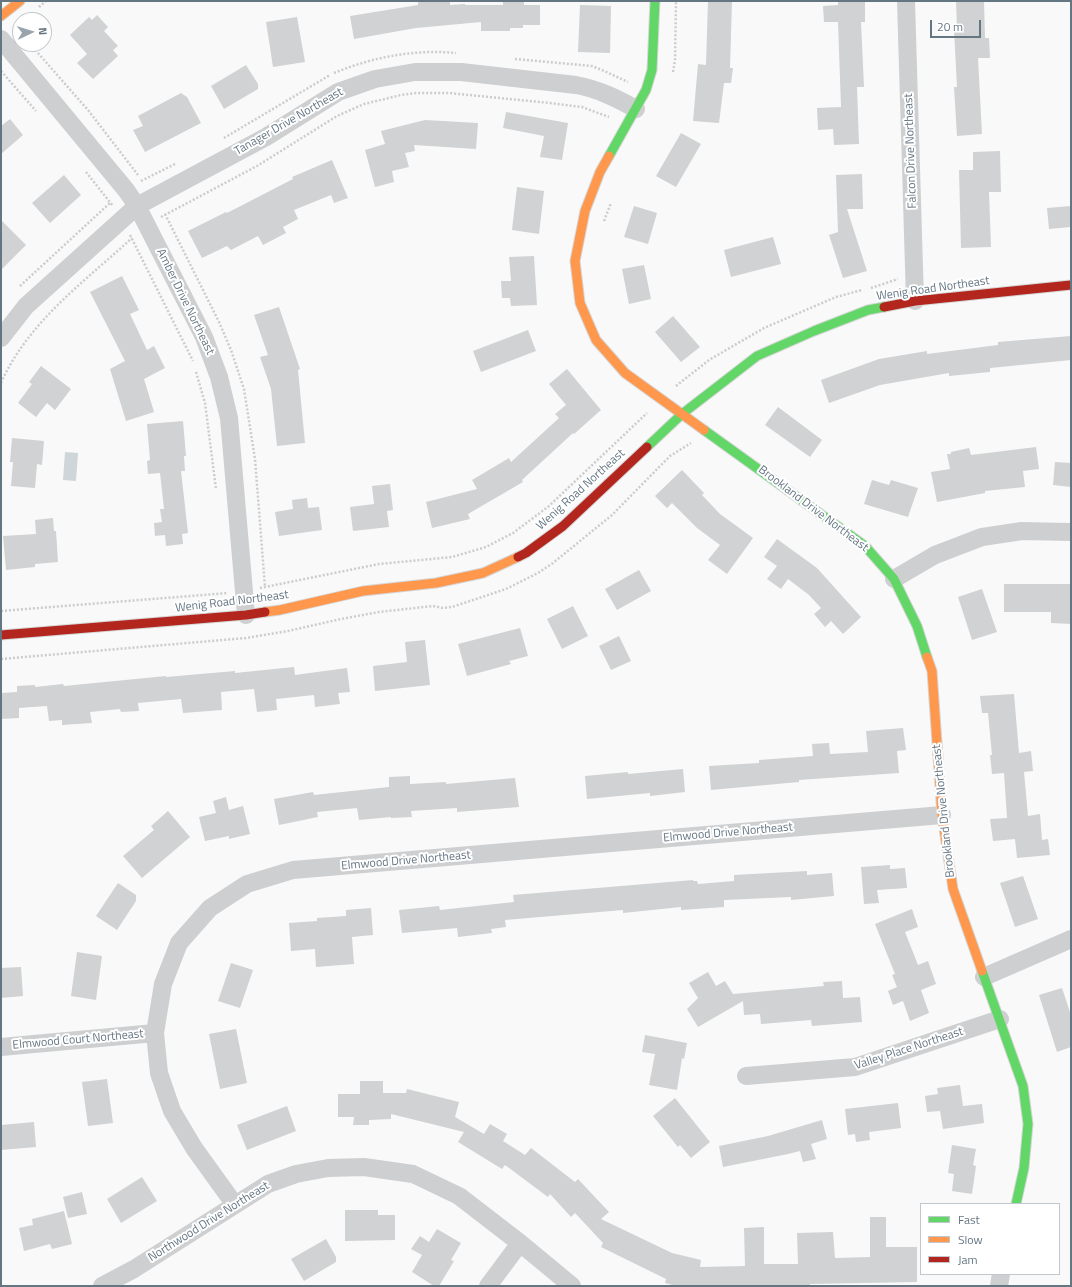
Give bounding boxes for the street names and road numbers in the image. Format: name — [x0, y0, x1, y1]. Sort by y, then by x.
street label: Tanager Drive Northeast — [232, 85, 346, 159]
street label: Falcon Drive Northeast — [902, 93, 920, 209]
street label: Amber Drive Northeast — [153, 247, 217, 357]
street label: Wenig Road Northeast — [876, 274, 990, 304]
street label: Wenig Road Northeast — [534, 447, 628, 533]
street label: Brookland Drive Northeast — [755, 463, 871, 555]
street label: Wenig Road Northeast — [175, 588, 289, 616]
street label: Brookland Drive Northeast — [930, 744, 958, 878]
street label: Elmwood Drive Northeast — [663, 820, 793, 846]
street label: Elmwood Drive Northeast — [341, 848, 471, 874]
street label: Valley Place Northeast — [853, 1025, 965, 1073]
street label: Elmwood Court Northeast — [12, 1027, 144, 1053]
street label: Northwood Drive Northeast — [146, 1179, 272, 1265]

